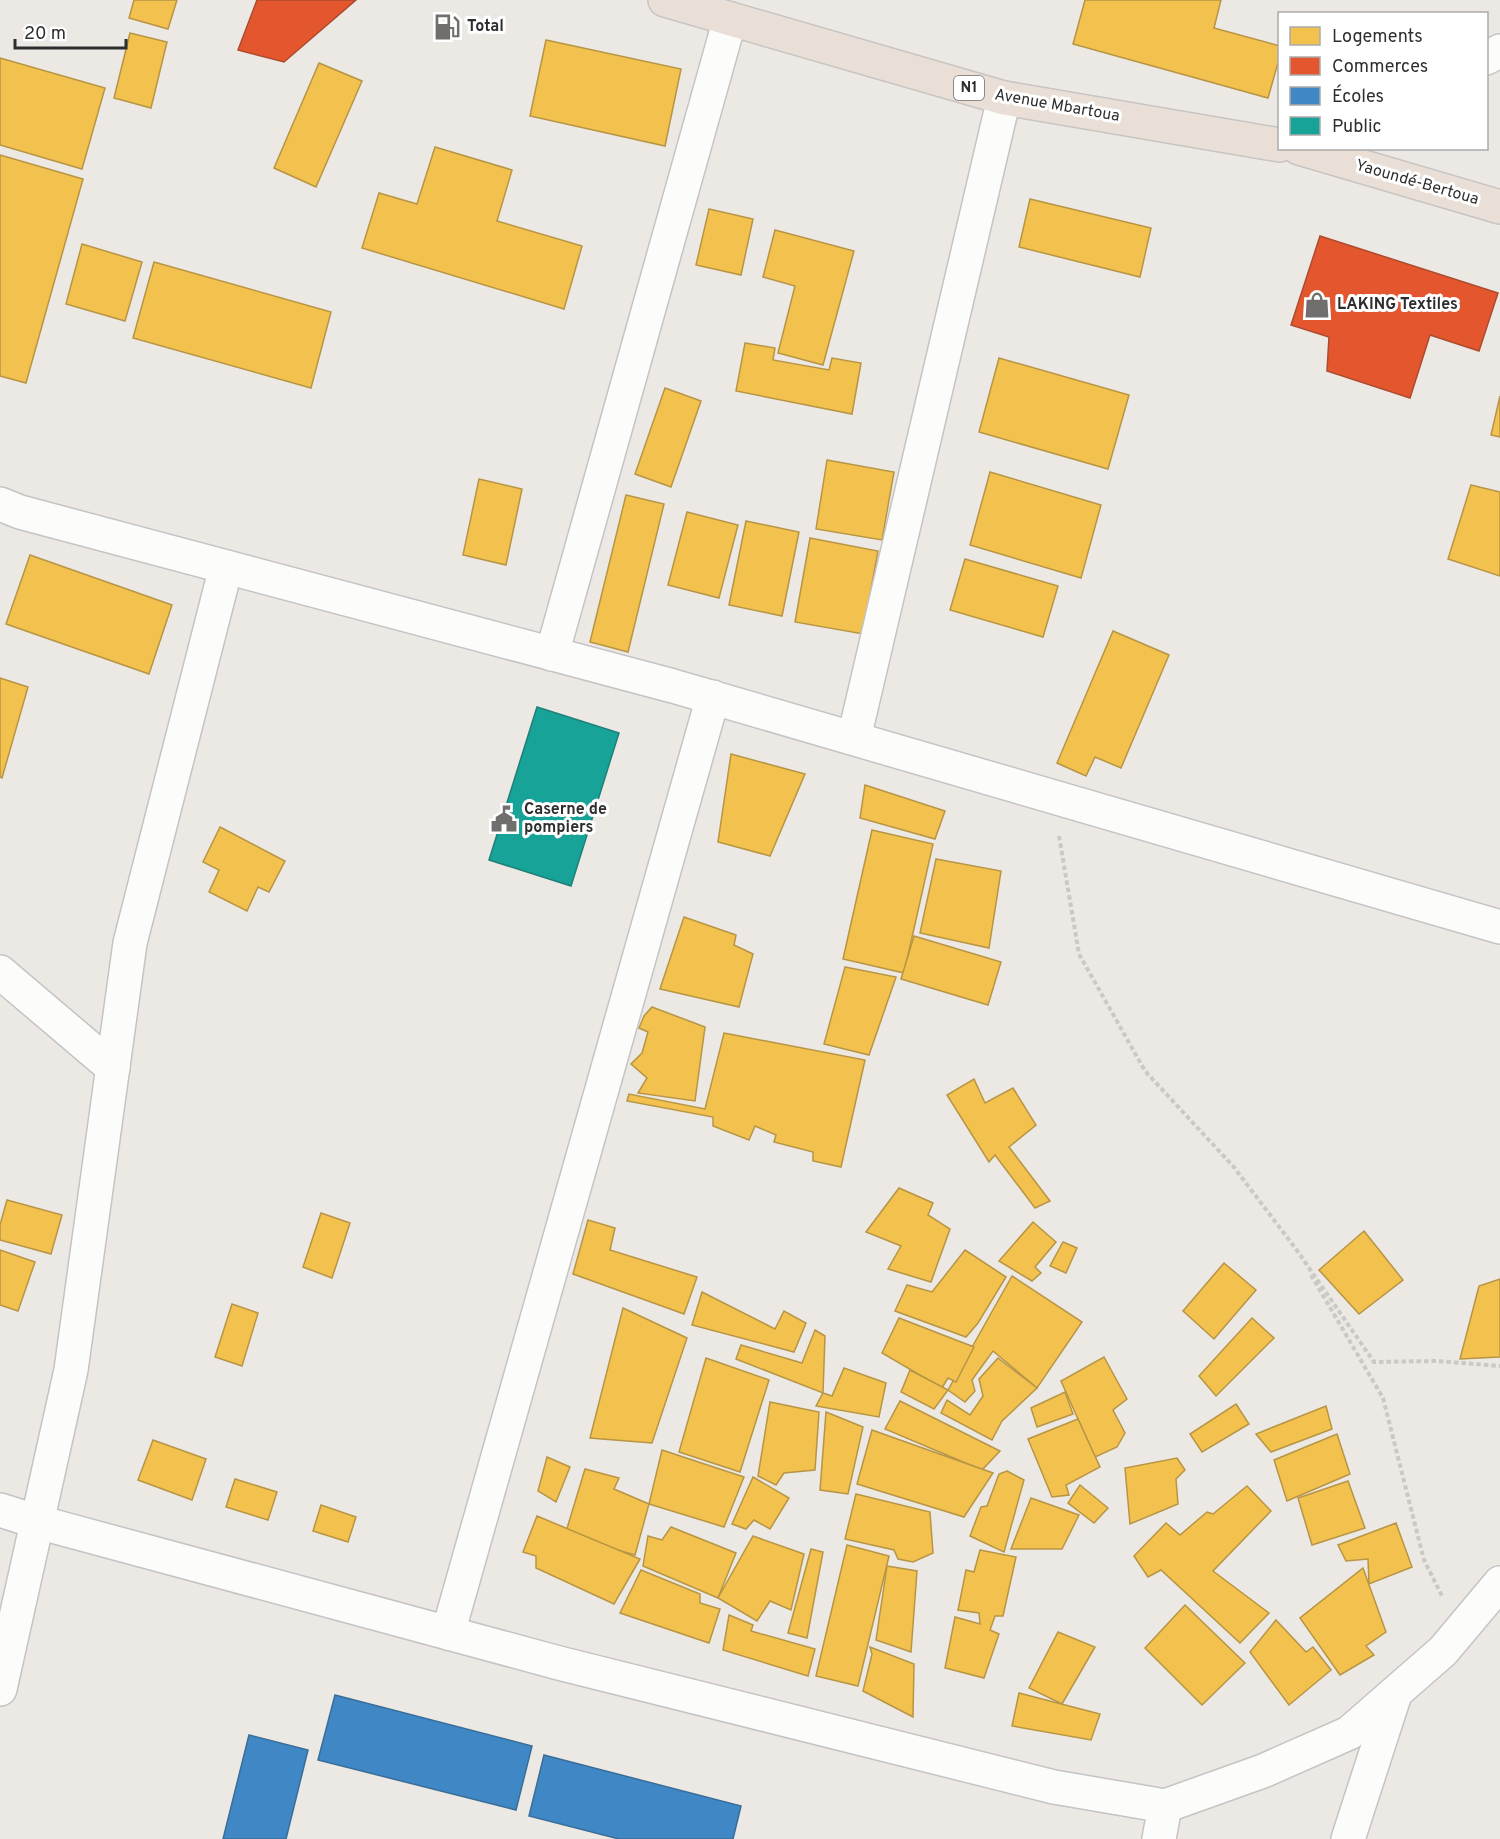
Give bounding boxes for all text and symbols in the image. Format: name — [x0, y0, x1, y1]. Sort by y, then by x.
scale bar — [15, 12, 126, 50]
fuel station icon: Total — [432, 12, 462, 42]
legend — [1278, 12, 1488, 150]
place label: Total — [467, 17, 504, 37]
text: 20 m — [24, 23, 66, 46]
text: Logements — [1332, 26, 1423, 49]
text: Commerces — [1332, 56, 1428, 79]
road number: N1 — [954, 76, 984, 100]
text: Écoles — [1332, 84, 1384, 109]
street label: Avenue Mbartoua — [993, 85, 1121, 127]
text: Public — [1332, 116, 1382, 139]
street label: Yaoundé-Bertoua — [1353, 156, 1481, 210]
shop icon: LAKING Textiles — [1302, 290, 1332, 320]
place label: LAKING Textiles — [1337, 295, 1458, 315]
place label: Caserne de pompiers — [524, 800, 607, 838]
public building icon: Caserne de pompiers — [489, 804, 519, 834]

